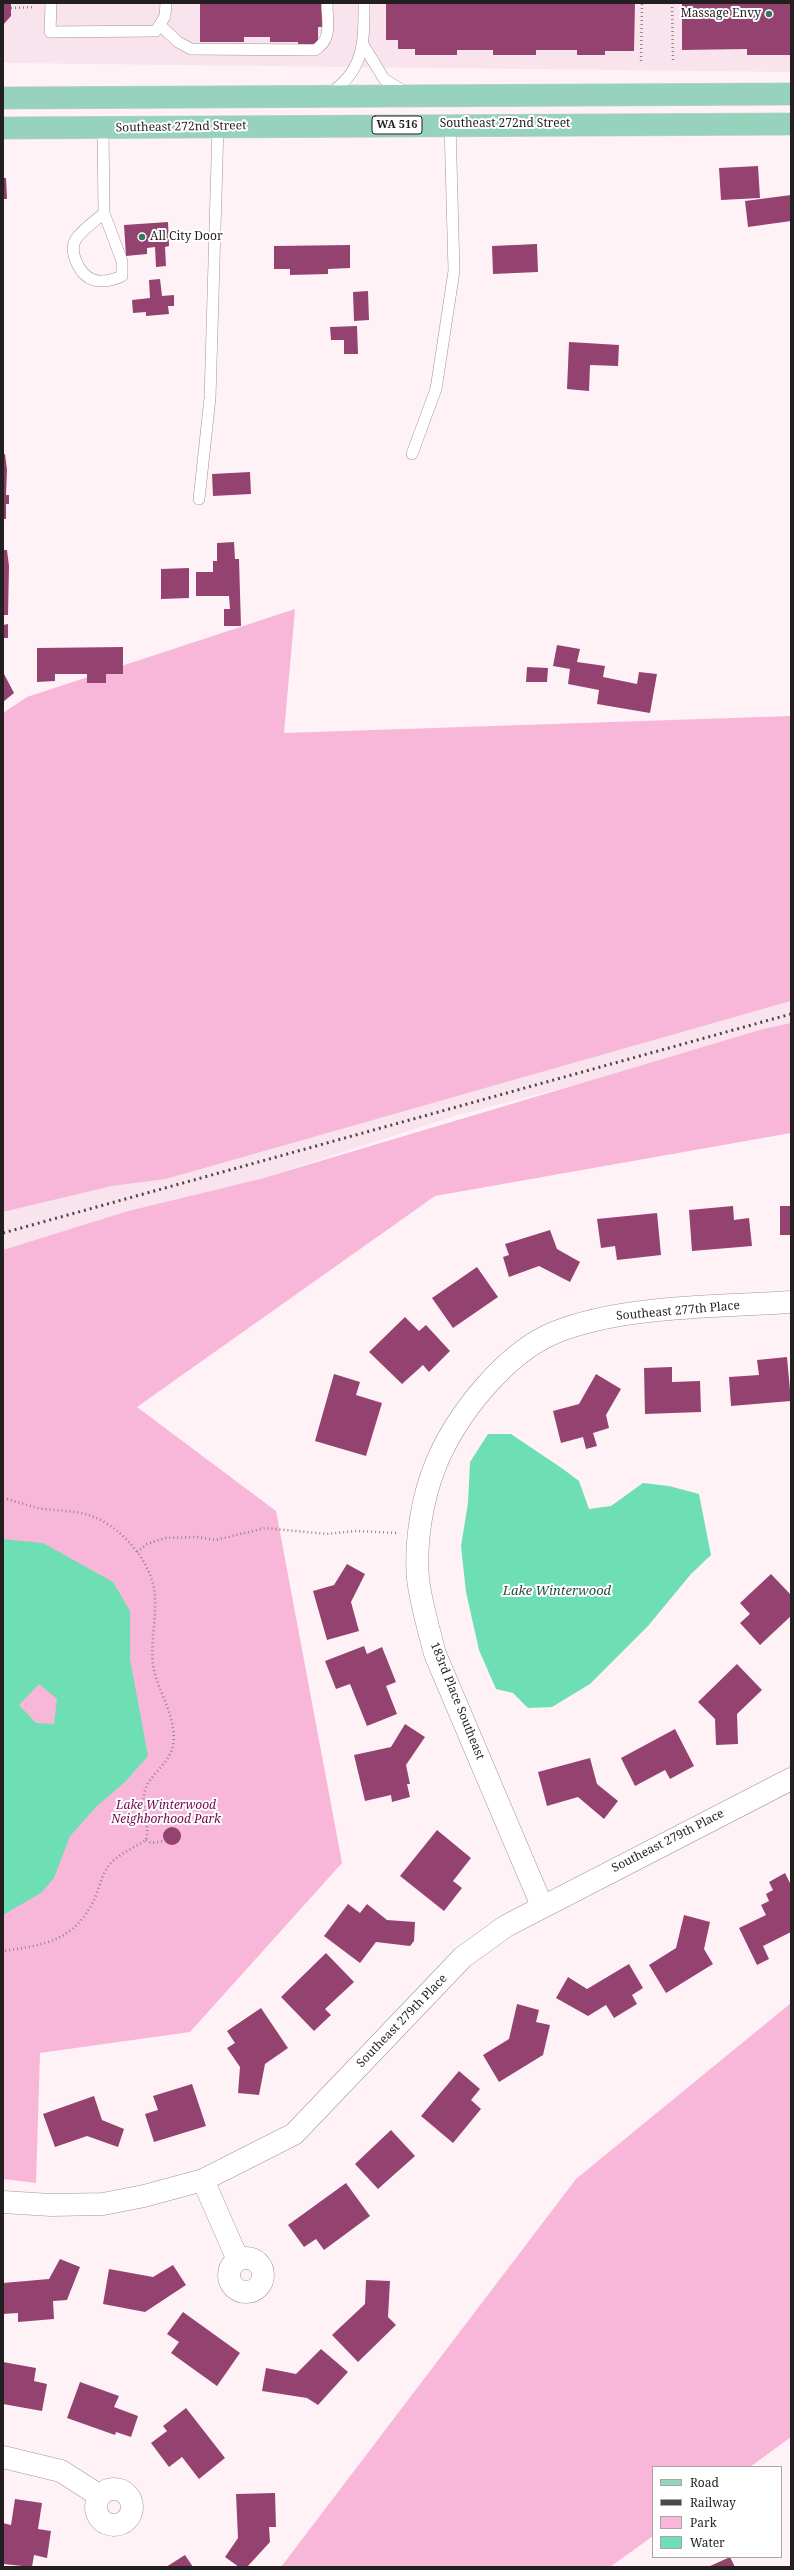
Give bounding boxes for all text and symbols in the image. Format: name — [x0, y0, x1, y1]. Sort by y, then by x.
place label: Massage Envy — [680, 7, 761, 21]
marker: Massage Envy — [764, 9, 774, 19]
road number: WA 516 — [372, 116, 422, 134]
street label: Southeast 272nd Street — [440, 117, 570, 131]
street label: Southeast 272nd Street — [116, 119, 246, 135]
place label: All City Door — [150, 230, 223, 244]
marker: All City Door — [137, 232, 147, 242]
street label: Southeast 277th Place — [616, 1298, 740, 1324]
water label: Lake Winterwood — [503, 1583, 611, 1599]
street label: 183rd Place Southeast — [427, 1640, 487, 1762]
park label: Lake Winterwood Neighborhood Park — [111, 1799, 221, 1827]
street label: Southeast 279th Place — [609, 1806, 727, 1876]
street label: Southeast 279th Place — [354, 1971, 450, 2071]
legend — [652, 2466, 782, 2558]
text: Road — [690, 2474, 719, 2491]
text: Railway — [690, 2494, 736, 2511]
text: Park — [690, 2514, 717, 2531]
text: Water — [690, 2534, 725, 2551]

